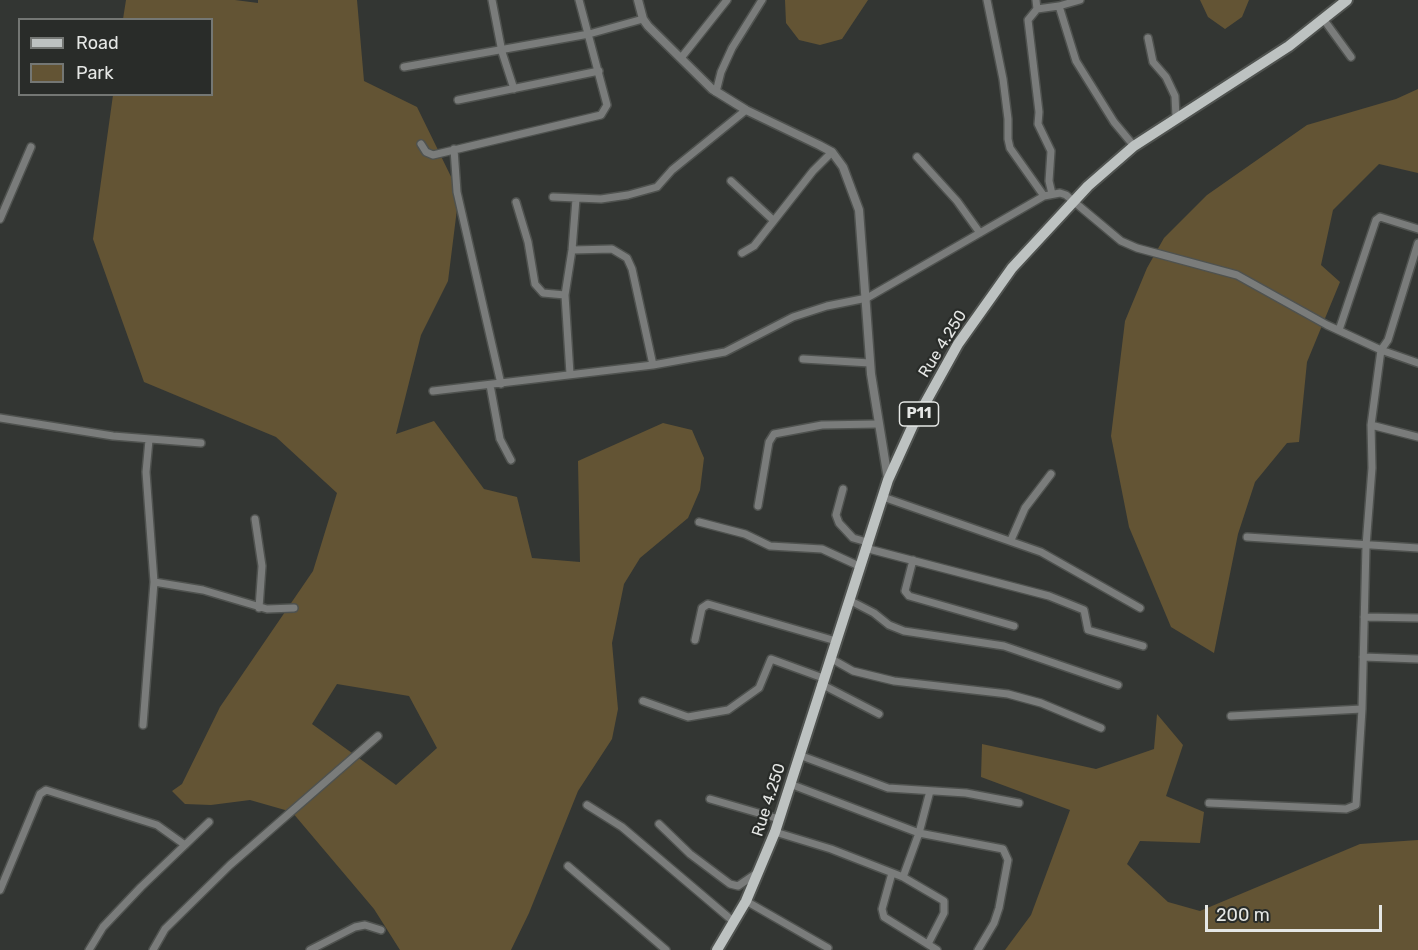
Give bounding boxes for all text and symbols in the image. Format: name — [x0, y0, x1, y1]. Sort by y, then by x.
legend — [18, 18, 213, 96]
text: Road — [76, 32, 119, 54]
text: Park — [76, 62, 113, 84]
street label: Rue 4.250 — [915, 307, 971, 381]
road number: P11 — [900, 402, 938, 426]
street label: Rue 4.250 — [748, 761, 790, 839]
scale bar — [1208, 893, 1385, 931]
text: 200 m — [1216, 904, 1270, 926]

